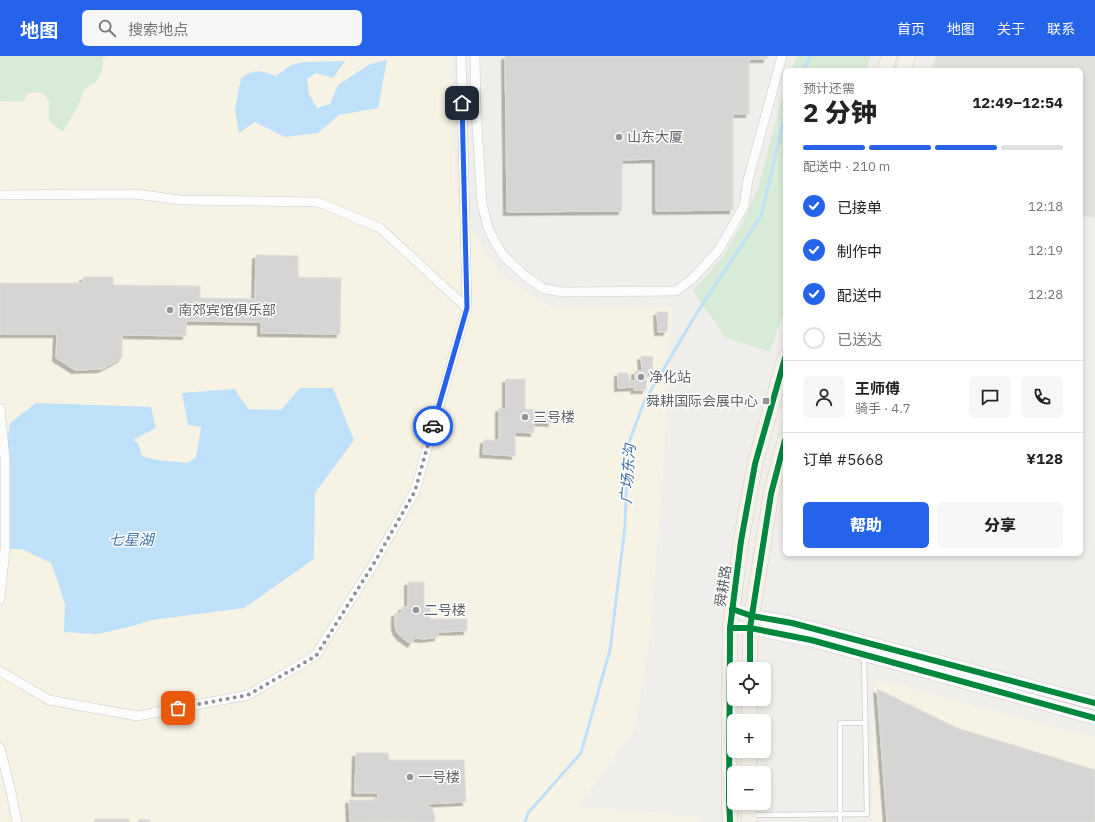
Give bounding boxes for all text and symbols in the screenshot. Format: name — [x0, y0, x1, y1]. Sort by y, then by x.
search box — [82, 10, 362, 46]
icon: search — [96, 17, 118, 39]
text: 地图 — [20, 18, 58, 42]
text: 搜索地点 — [128, 20, 188, 39]
text: 首页 — [897, 20, 925, 38]
text: 地图 — [947, 20, 975, 38]
text: 关于 — [997, 20, 1025, 38]
text: 联系 — [1047, 20, 1075, 38]
text: 预计还需 — [803, 80, 855, 97]
pin — [445, 86, 479, 120]
icon: home — [451, 92, 473, 114]
text: 12:49–12:54 — [972, 93, 1063, 112]
text: 2 分钟 — [803, 95, 877, 129]
place label: 山东大厦 — [627, 128, 683, 146]
marker: 山东大厦 — [614, 132, 624, 142]
text: 配送中 · 210 m — [803, 158, 890, 175]
icon: check — [803, 195, 825, 217]
text: 已接单 — [837, 198, 882, 217]
text: 12:18 — [1028, 198, 1063, 215]
icon: check — [803, 239, 825, 261]
text: 制作中 — [837, 242, 882, 261]
text: 12:19 — [1028, 242, 1063, 259]
icon: check — [803, 283, 825, 305]
text: 配送中 — [837, 286, 882, 305]
text: 12:28 — [1028, 286, 1063, 303]
place label: 南郊宾馆俱乐部 — [178, 301, 276, 319]
marker: 南郊宾馆俱乐部 — [165, 305, 175, 315]
text: 已送达 — [837, 330, 882, 349]
place label: 净化站 — [649, 368, 691, 386]
marker: 净化站 — [636, 372, 646, 382]
button: person — [803, 376, 845, 418]
button: chat — [969, 376, 1011, 418]
button: phone — [1021, 376, 1063, 418]
text: 王师傅 — [855, 379, 900, 398]
place label: 舜耕国际会展中心 — [646, 392, 758, 410]
marker: 舜耕国际会展中心 — [761, 396, 771, 406]
text: 骑手 · 4.7 — [855, 400, 911, 417]
courier — [413, 406, 453, 446]
place label: 三号楼 — [533, 408, 575, 426]
marker: 三号楼 — [520, 412, 530, 422]
icon: car — [422, 415, 444, 437]
water label: 广场东沟 — [616, 441, 639, 505]
text: ¥128 — [1026, 449, 1063, 468]
text: 订单 #5668 — [803, 450, 883, 469]
button: 帮助 — [803, 502, 929, 548]
button: 分享 — [937, 502, 1063, 548]
water label: 七星湖 — [108, 530, 155, 549]
street label: 舜耕路 — [711, 564, 735, 608]
place label: 二号楼 — [424, 601, 466, 619]
marker: 二号楼 — [411, 605, 421, 615]
map controls — [727, 662, 771, 810]
button: locate — [727, 662, 771, 706]
pin — [161, 691, 195, 725]
icon: bag — [167, 697, 189, 719]
button: + — [727, 714, 771, 758]
button: − — [727, 766, 771, 810]
place label: 一号楼 — [418, 768, 460, 786]
marker: 一号楼 — [405, 772, 415, 782]

